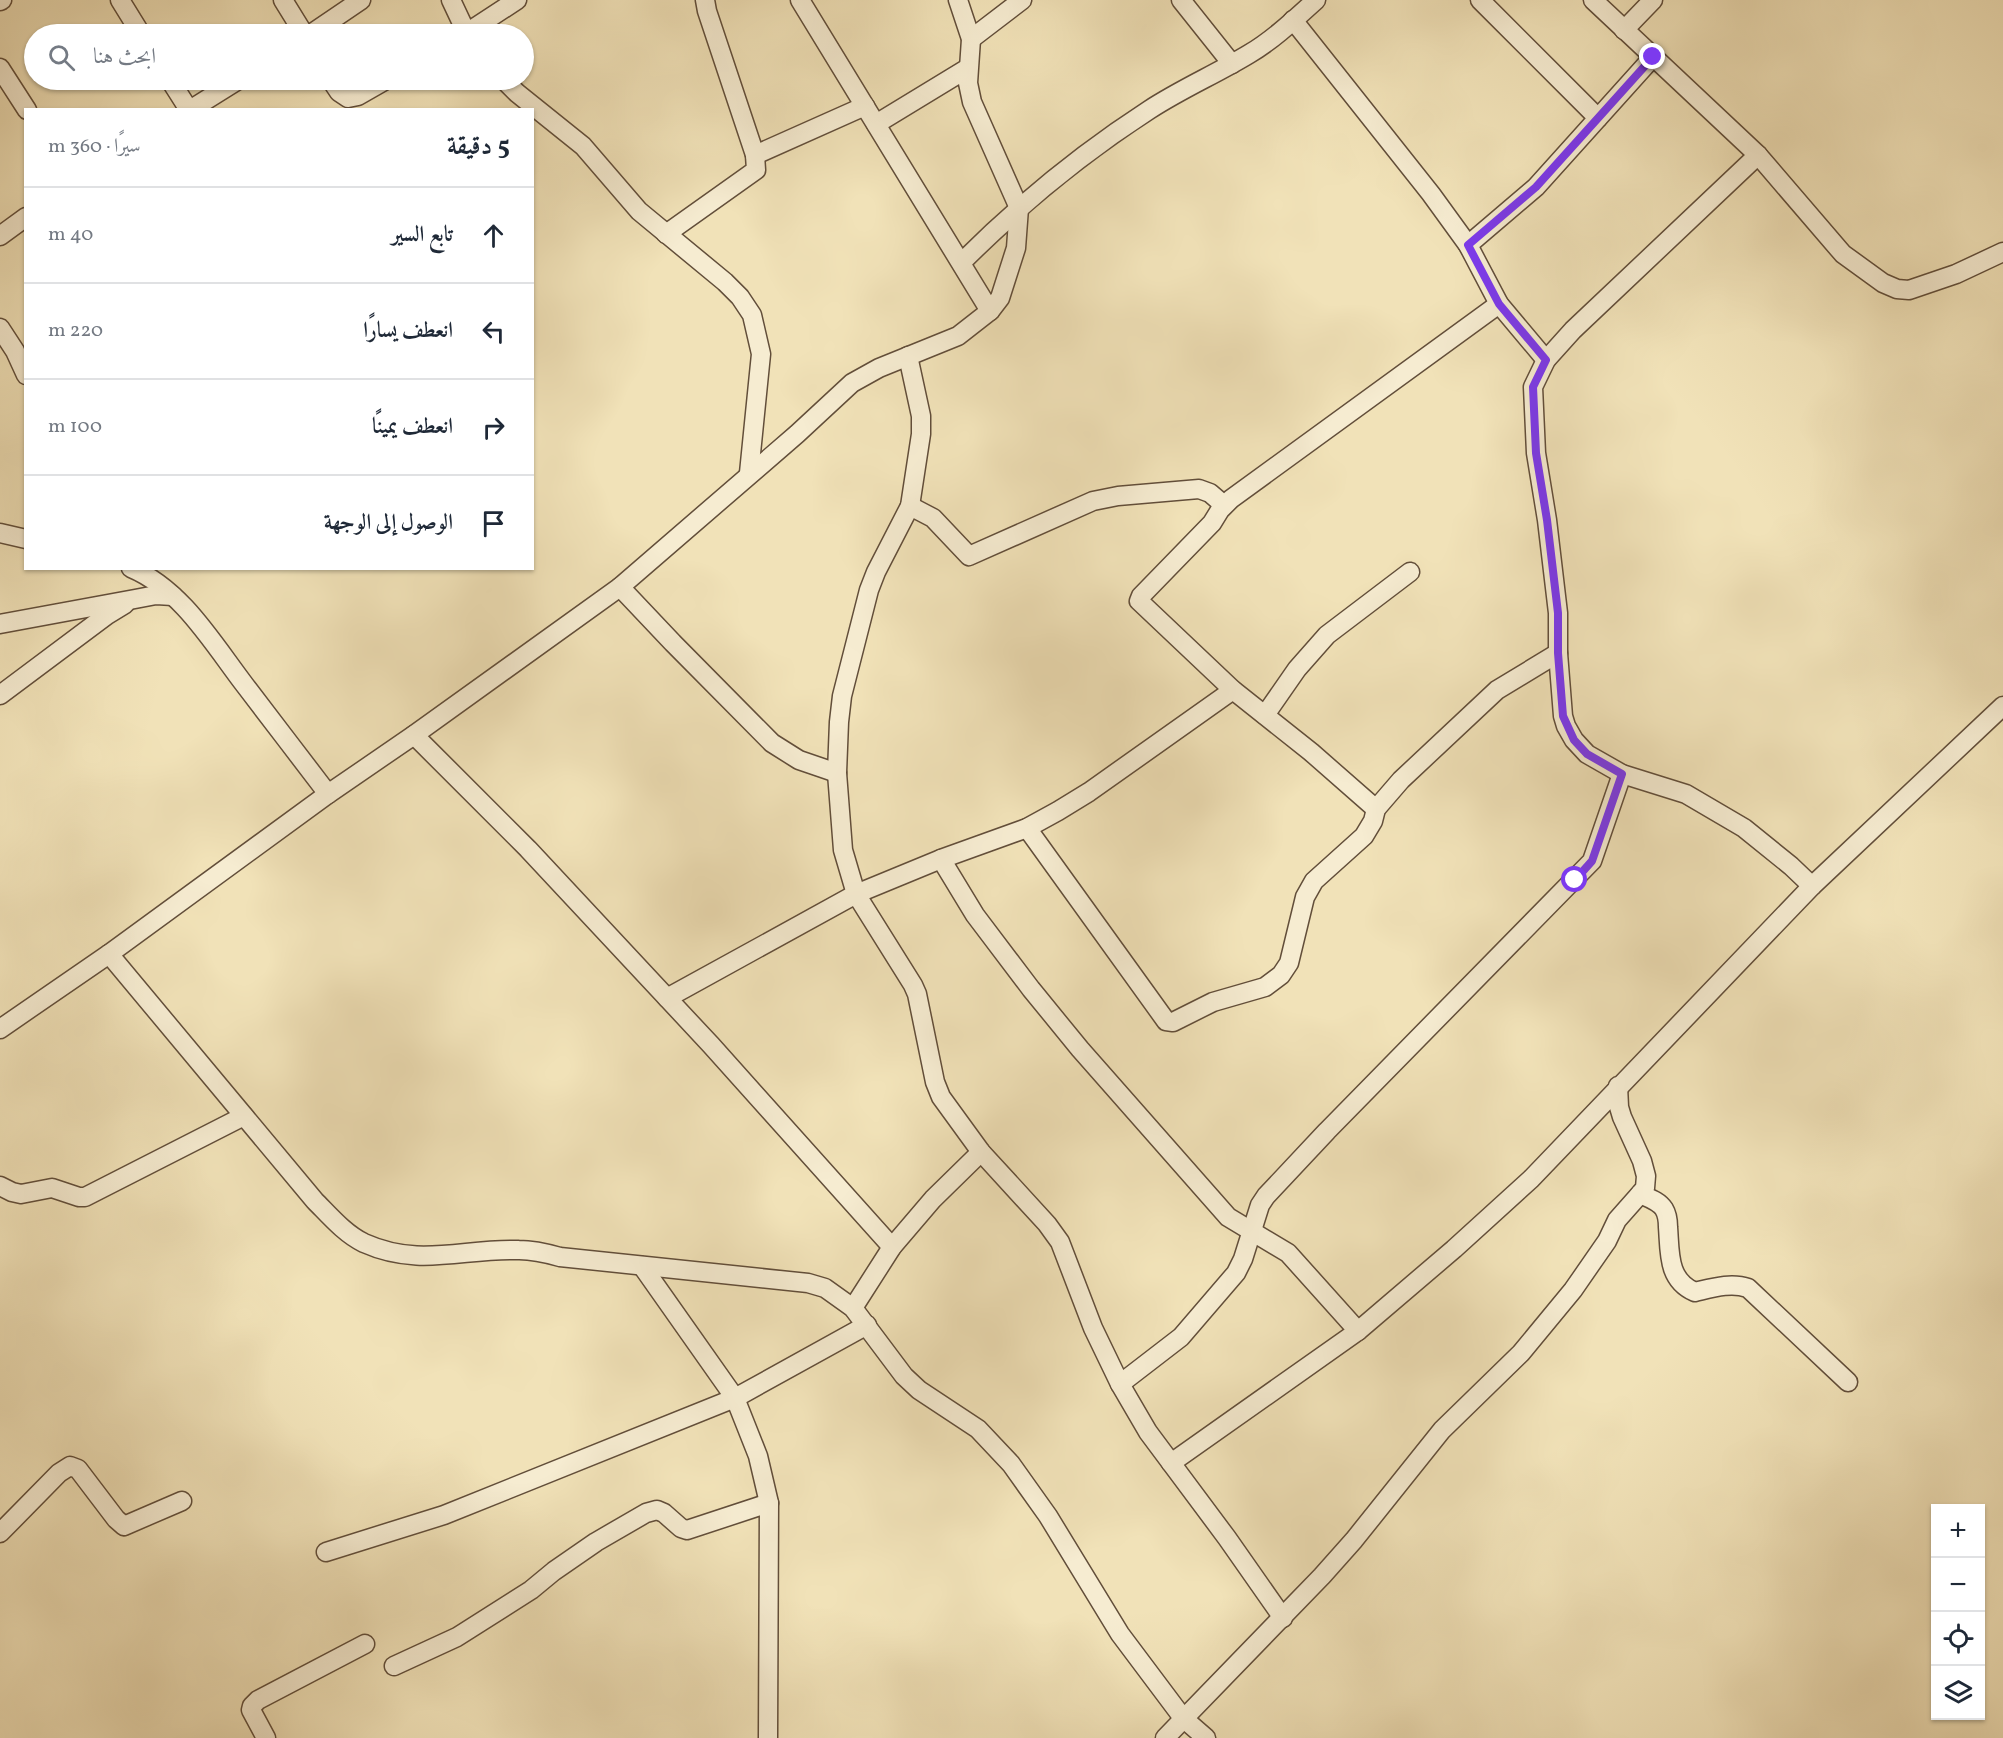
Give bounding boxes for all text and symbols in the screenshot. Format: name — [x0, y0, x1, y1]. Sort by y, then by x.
search box — [24, 24, 534, 90]
icon: search — [45, 41, 78, 74]
text: ابحث هنا — [93, 42, 156, 73]
route end — [1639, 43, 1665, 69]
text: 5 دقيقة — [447, 129, 510, 165]
text: سيرًا · 360 m — [48, 133, 141, 161]
icon: ahead — [477, 219, 510, 252]
text: تابع السير — [391, 220, 453, 251]
text: 40 m — [48, 221, 93, 249]
icon: left — [477, 315, 510, 348]
text: انعطف يسارًا — [363, 316, 453, 347]
text: 220 m — [48, 317, 103, 345]
icon: right — [477, 411, 510, 444]
text: انعطف يمينًا — [372, 412, 453, 443]
text: 100 m — [48, 413, 102, 441]
icon: arrive — [477, 507, 510, 540]
text: الوصول إلى الوجهة — [324, 508, 453, 539]
route start — [1561, 866, 1587, 892]
map controls — [1931, 1504, 1985, 1720]
button: + — [1931, 1504, 1985, 1558]
button: − — [1931, 1558, 1985, 1612]
button: locate — [1931, 1612, 1985, 1666]
button: layers — [1931, 1666, 1985, 1720]

